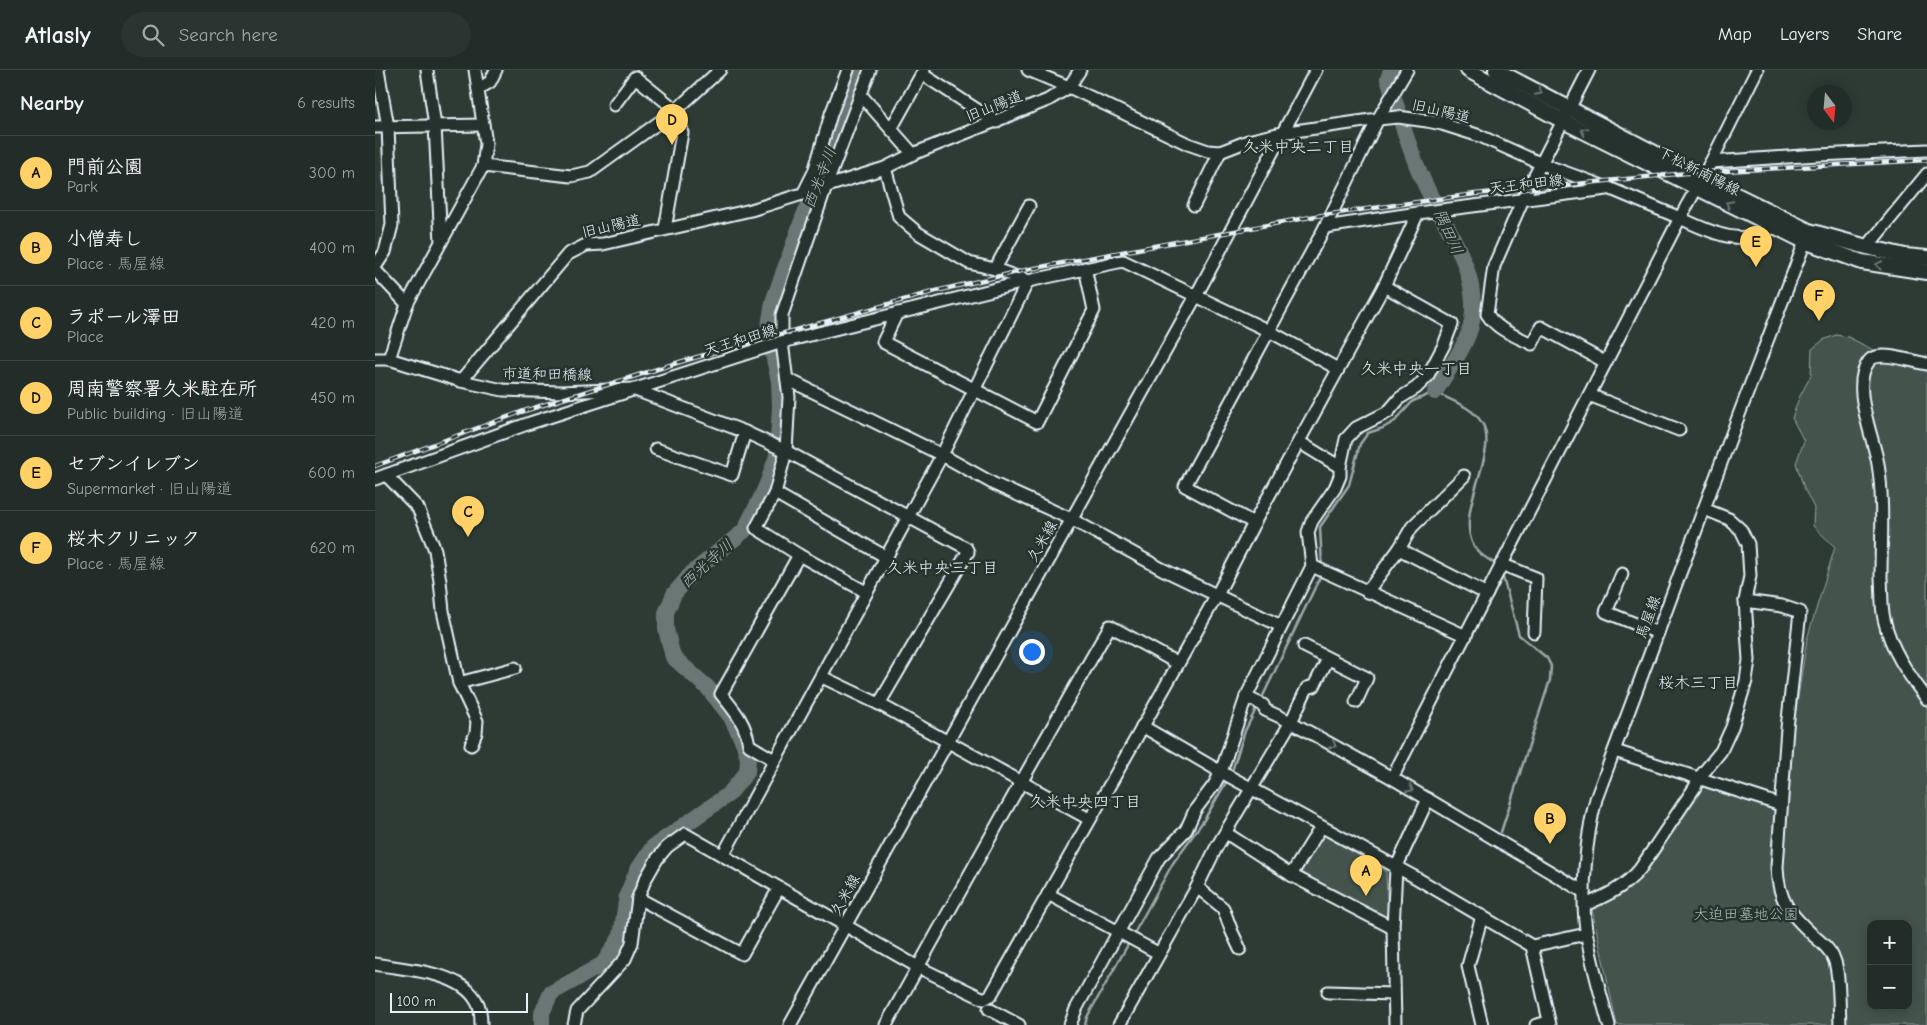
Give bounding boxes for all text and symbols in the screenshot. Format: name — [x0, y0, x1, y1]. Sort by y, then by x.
search box — [121, 12, 471, 57]
text: Atlasly — [25, 21, 91, 49]
icon: search — [139, 21, 167, 49]
text: Search here — [179, 24, 278, 46]
text: Map — [1718, 24, 1752, 45]
text: Layers — [1780, 24, 1829, 45]
text: Share — [1857, 24, 1902, 45]
north arrow — [1807, 85, 1852, 130]
street label: 旧山陽道 — [963, 86, 1025, 126]
one-way arrow — [1534, 86, 1543, 96]
text: Nearby — [20, 91, 84, 115]
text: 6 results — [297, 94, 355, 112]
street label: 旧山陽道 — [1410, 95, 1472, 127]
pin: D — [656, 104, 688, 145]
one-way arrow — [1580, 127, 1589, 137]
district label: 久米中央二丁目 — [1242, 138, 1354, 156]
street label: 下松新南陽線 — [1655, 143, 1743, 199]
water label: 西光寺川 — [800, 145, 840, 211]
text: 門前公園 — [67, 156, 143, 178]
text: A — [32, 164, 40, 182]
text: 300 m — [309, 164, 355, 182]
street label: 天王和田線 — [1488, 170, 1564, 198]
text: Park — [67, 178, 98, 196]
one-way arrow — [1725, 200, 1734, 210]
water label: 隅田川 — [1430, 206, 1466, 258]
street label: 旧山陽道 — [580, 210, 642, 242]
pin: E — [1740, 226, 1772, 267]
text: 小僧寿し — [67, 228, 143, 250]
text: B — [31, 239, 41, 257]
text: 400 m — [309, 239, 355, 257]
text: Place · 馬屋線 — [67, 255, 165, 273]
one-way arrow — [1874, 260, 1883, 271]
pin: F — [1803, 280, 1835, 321]
text: ラポール澤田 — [67, 306, 180, 328]
text: C — [31, 314, 41, 332]
text: 420 m — [311, 314, 355, 332]
street label: 天王和田線 — [701, 320, 779, 360]
text: Place — [67, 328, 103, 346]
district label: 久米中央一丁目 — [1360, 360, 1472, 378]
street label: 市道和田橋線 — [502, 364, 592, 384]
text: 周南警察署久米駐在所 — [67, 378, 257, 400]
text: D — [31, 389, 41, 407]
text: 450 m — [310, 389, 355, 407]
text: Public building · 旧山陽道 — [67, 405, 244, 423]
text: セブンイレブン — [67, 453, 200, 475]
text: E — [31, 464, 41, 482]
text: 600 m — [308, 464, 355, 482]
text: Supermarket · 旧山陽道 — [67, 480, 232, 498]
pin: C — [452, 496, 484, 537]
street label: 久米線 — [1023, 517, 1061, 565]
text: 桜木クリニック — [67, 528, 200, 550]
water label: 西光寺川 — [677, 536, 737, 592]
text: F — [31, 539, 41, 557]
text: 620 m — [310, 539, 355, 557]
text: Place · 馬屋線 — [67, 555, 165, 573]
district label: 久米中央三丁目 — [886, 559, 998, 577]
street label: 馬屋線 — [1632, 593, 1664, 641]
your location — [1019, 639, 1045, 665]
district label: 桜木三丁目 — [1658, 674, 1738, 692]
one-way arrow — [1328, 739, 1337, 749]
one-way arrow — [1405, 782, 1414, 792]
district label: 久米中央四丁目 — [1029, 793, 1141, 811]
pin: B — [1534, 803, 1566, 844]
pin: A — [1350, 855, 1382, 896]
street label: 久米線 — [826, 871, 864, 919]
park label: 大迫田墓地公園 — [1693, 905, 1799, 923]
map controls — [1867, 920, 1912, 1010]
button: + — [1867, 920, 1912, 965]
button: − — [1867, 965, 1912, 1010]
scale bar — [390, 990, 527, 1013]
text: 100 m — [397, 993, 436, 1010]

